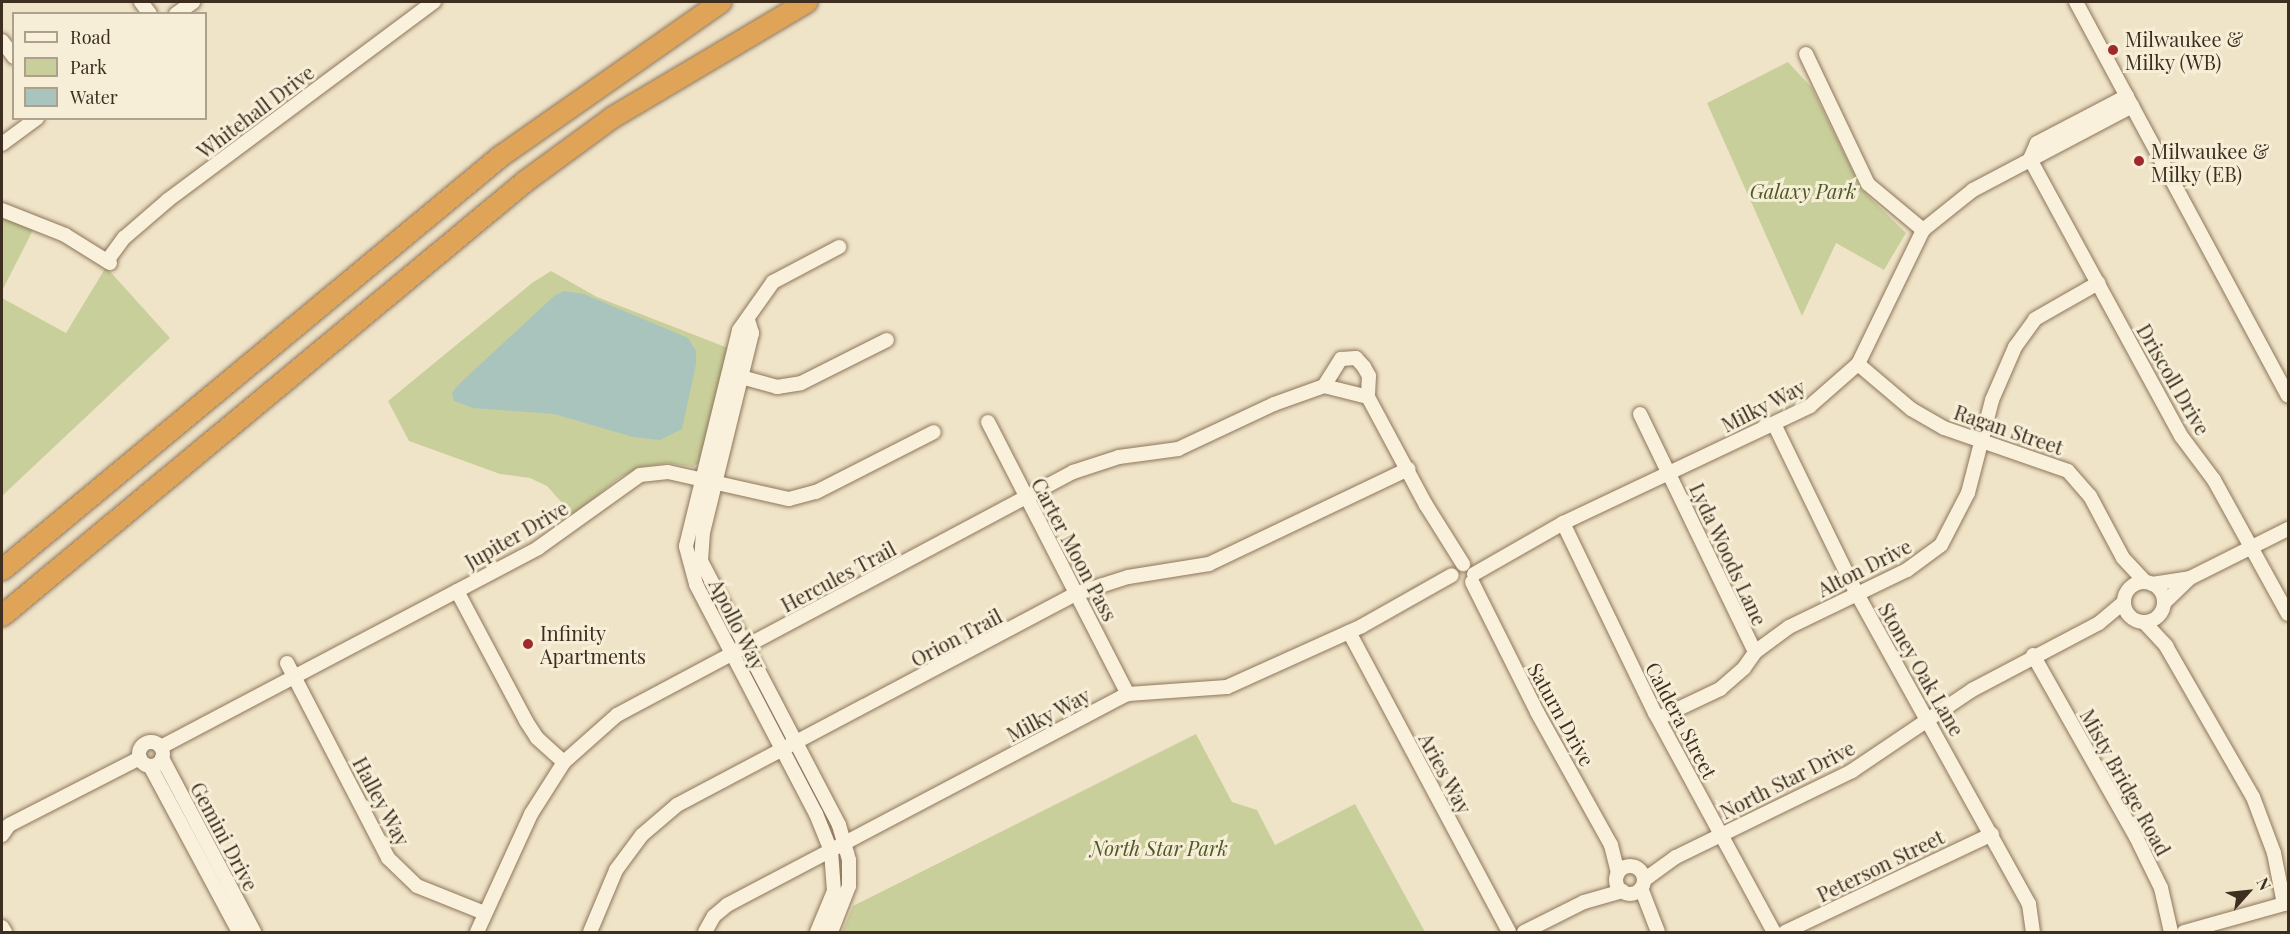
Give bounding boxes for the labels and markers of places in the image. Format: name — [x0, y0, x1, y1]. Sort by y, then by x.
place label: Milwaukee & Milky (WB) — [2125, 27, 2243, 74]
marker: Milwaukee & Milky (WB) — [2106, 43, 2120, 57]
place label: Milwaukee & Milky (EB) — [2151, 138, 2269, 185]
marker: Milwaukee & Milky (EB) — [2132, 154, 2146, 168]
place label: Infinity Apartments — [540, 620, 646, 667]
marker: Infinity Apartments — [521, 637, 535, 651]

